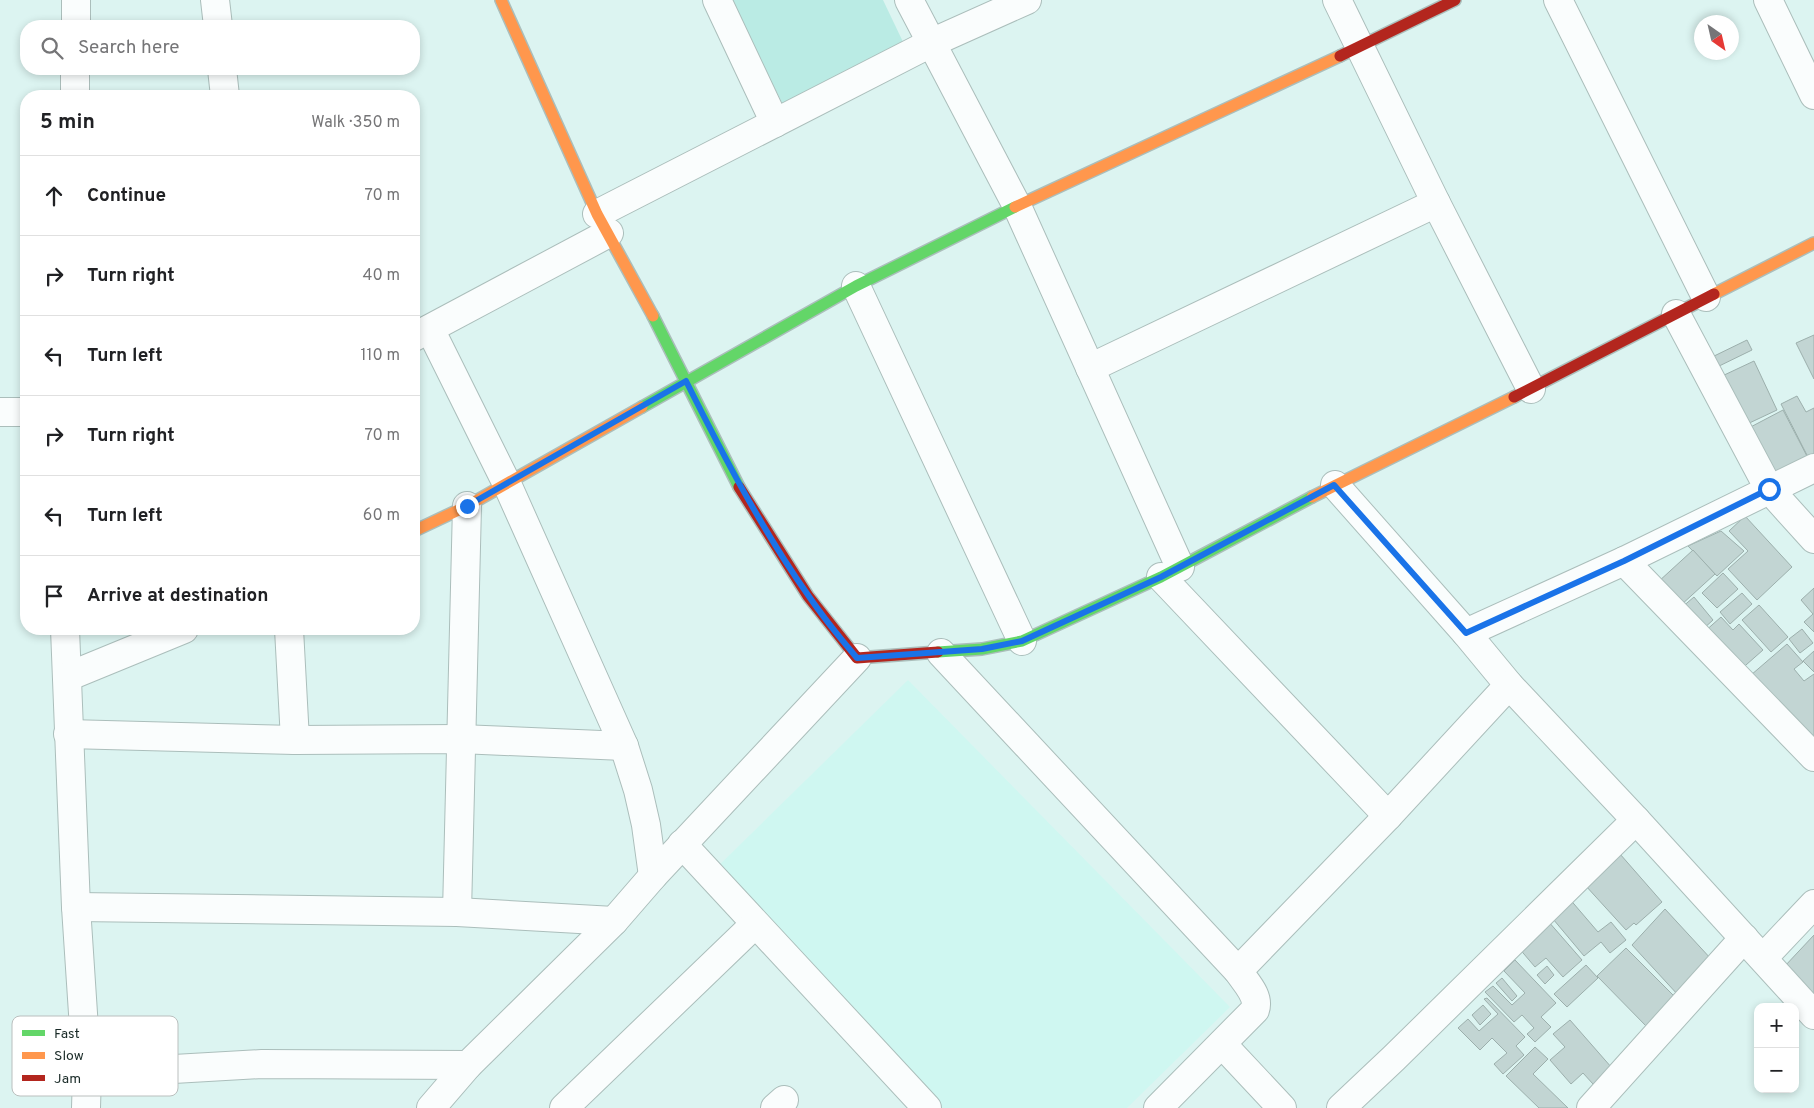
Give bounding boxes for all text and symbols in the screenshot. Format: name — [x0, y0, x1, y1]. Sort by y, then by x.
north arrow — [1694, 15, 1739, 60]
search box — [20, 20, 420, 75]
icon: search — [38, 34, 66, 62]
text: Search here — [78, 36, 180, 60]
text: 5 min — [40, 109, 95, 136]
text: Walk · 350 m — [311, 113, 400, 133]
icon: ahead — [40, 182, 68, 210]
text: Continue — [87, 184, 166, 208]
text: 70 m — [365, 186, 400, 206]
icon: right — [40, 262, 68, 290]
text: Turn right — [87, 264, 175, 288]
text: 40 m — [362, 266, 400, 286]
icon: left — [40, 342, 68, 370]
text: Turn left — [87, 344, 163, 368]
text: 110 m — [360, 346, 400, 366]
icon: right — [40, 422, 68, 450]
text: Turn right — [87, 424, 175, 448]
text: 70 m — [365, 426, 400, 446]
route start — [1758, 478, 1781, 501]
route end — [456, 495, 479, 518]
icon: left — [40, 502, 68, 530]
text: Turn left — [87, 504, 163, 528]
text: 60 m — [363, 506, 400, 526]
icon: arrive — [40, 582, 68, 610]
text: Arrive at destination — [87, 584, 268, 608]
map controls — [1754, 1003, 1799, 1093]
button: + — [1754, 1003, 1799, 1048]
legend — [12, 1016, 178, 1096]
text: Fast — [54, 1026, 80, 1043]
text: Slow — [54, 1048, 84, 1065]
button: − — [1754, 1048, 1799, 1093]
text: Jam — [54, 1071, 81, 1088]

